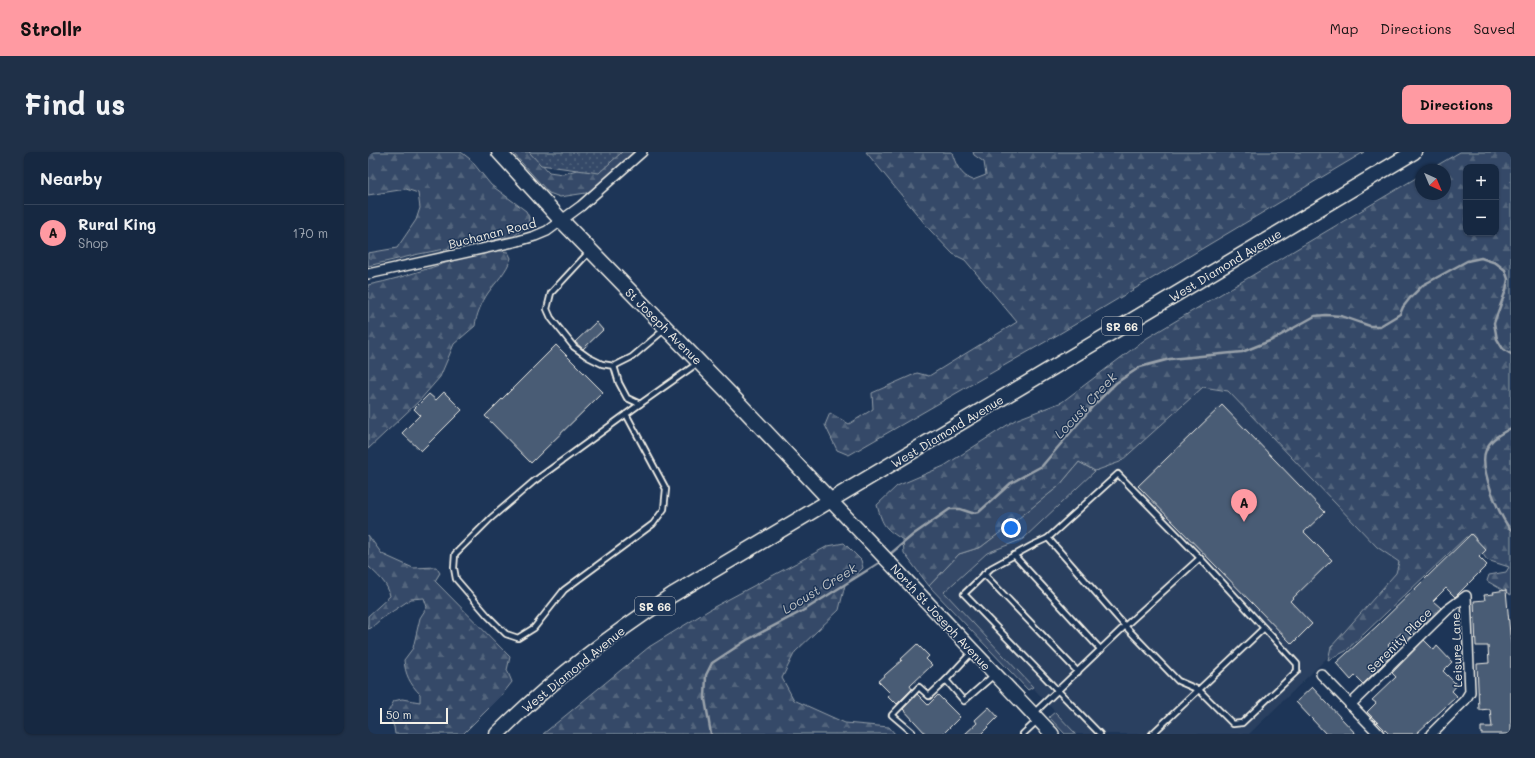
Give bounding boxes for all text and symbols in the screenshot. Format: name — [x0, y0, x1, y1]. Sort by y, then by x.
text: Strollr — [20, 16, 82, 41]
text: Map — [1330, 19, 1358, 38]
text: Directions — [1380, 19, 1451, 38]
text: Saved — [1473, 19, 1515, 38]
button: Directions — [1402, 85, 1511, 124]
text: Find us — [24, 86, 125, 122]
north arrow — [1415, 164, 1451, 200]
map controls — [1463, 164, 1499, 236]
button: + — [1463, 164, 1499, 200]
text: Nearby — [40, 167, 102, 189]
button: − — [1463, 200, 1499, 236]
text: Rural King — [78, 214, 156, 234]
street label: Buchanan Road — [446, 214, 538, 252]
text: A — [48, 224, 58, 241]
text: 170 m — [292, 224, 328, 241]
street label: West Diamond Avenue — [1166, 225, 1284, 305]
text: Shop — [78, 234, 108, 251]
street label: St Joseph Avenue — [622, 284, 706, 368]
road number: SR 66 — [1102, 317, 1142, 335]
water label: Locust Creek — [1050, 368, 1121, 442]
street label: West Diamond Avenue — [888, 391, 1006, 471]
pin: A — [1231, 489, 1257, 522]
your location — [1001, 518, 1021, 538]
water label: Locust Creek — [778, 558, 860, 617]
street label: North St Joseph Avenue — [887, 560, 995, 674]
road number: SR 66 — [635, 597, 675, 615]
street label: Serenity Place — [1363, 604, 1435, 676]
street label: Leisure Lane — [1447, 612, 1465, 688]
street label: West Diamond Avenue — [518, 622, 628, 716]
scale bar — [380, 706, 448, 725]
text: 50 m — [386, 707, 412, 722]

